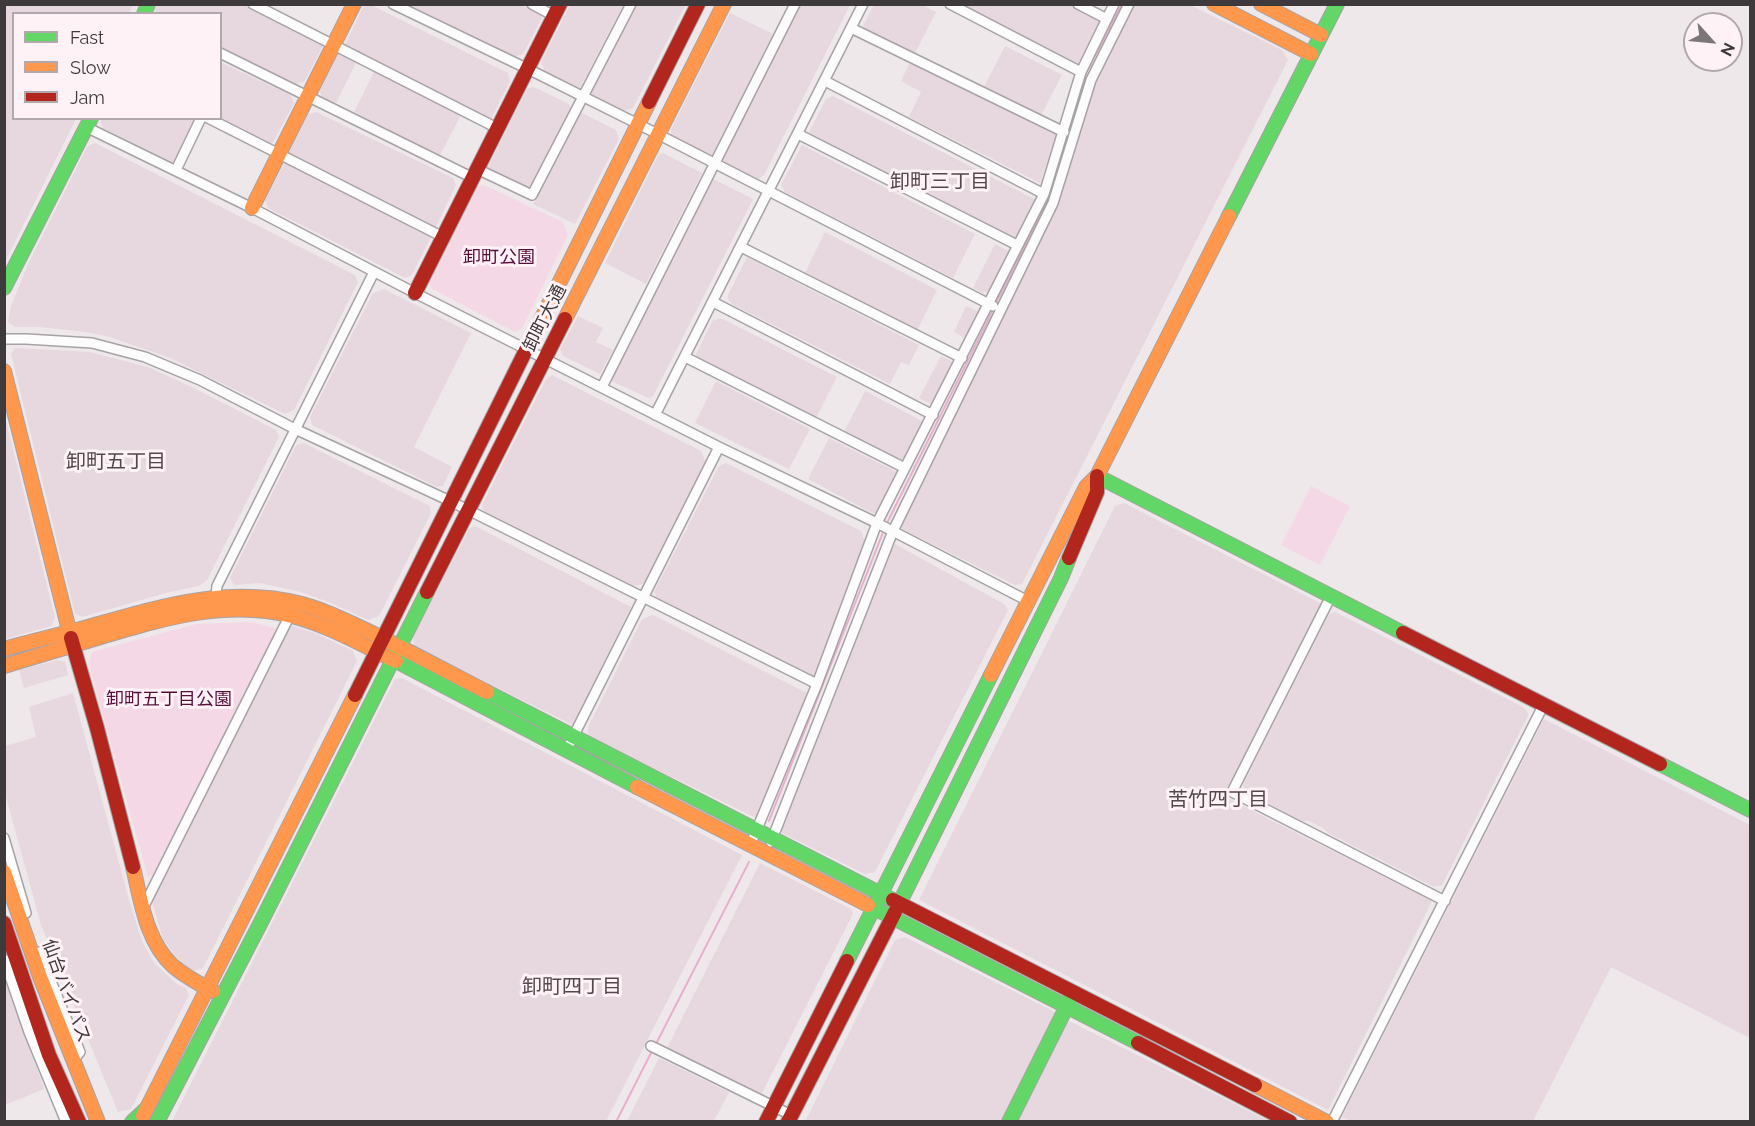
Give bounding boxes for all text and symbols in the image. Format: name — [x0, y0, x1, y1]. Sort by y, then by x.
legend — [12, 12, 222, 120]
north arrow — [1683, 12, 1743, 72]
text: Fast — [70, 27, 104, 48]
text: N — [1716, 40, 1739, 59]
text: Slow — [70, 57, 111, 78]
text: Jam — [70, 87, 105, 108]
district label: 卸町三丁目 — [890, 170, 990, 194]
park label: 卸町公園 — [463, 247, 535, 269]
street label: 卸町大通 — [519, 281, 571, 355]
district label: 卸町五丁目 — [66, 450, 166, 474]
park label: 卸町五丁目公園 — [106, 689, 232, 711]
district label: 苦竹四丁目 — [1168, 788, 1268, 812]
street label: 仙台バイパス — [37, 937, 95, 1045]
district label: 卸町四丁目 — [522, 975, 622, 999]

